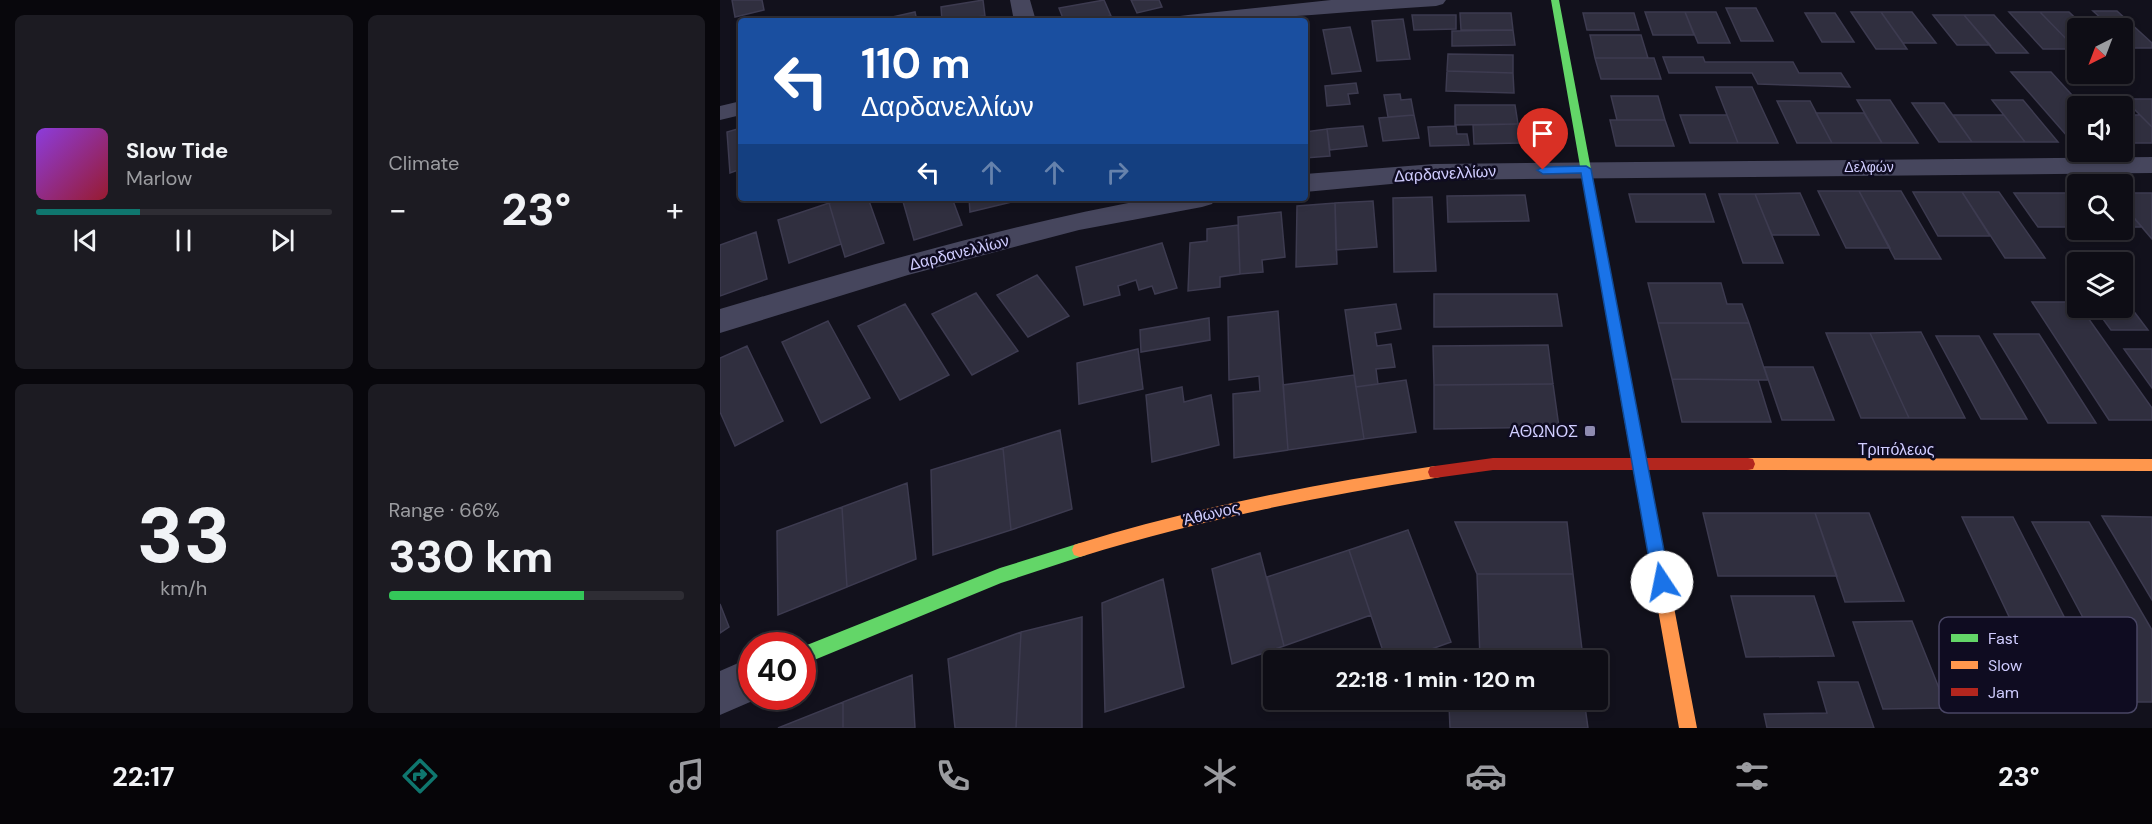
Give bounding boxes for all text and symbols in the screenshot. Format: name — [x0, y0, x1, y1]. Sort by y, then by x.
north arrow — [2067, 18, 2133, 84]
map controls — [2067, 18, 2133, 318]
text: 110 m — [861, 36, 971, 91]
icon: left — [762, 42, 840, 120]
text: Δαρδανελλίων — [861, 89, 1034, 124]
button: sound — [2067, 96, 2133, 162]
pin — [1517, 108, 1568, 170]
icon: arrive — [1526, 117, 1559, 150]
text: Slow Tide — [126, 136, 228, 165]
text: Climate — [389, 150, 459, 176]
icon: left — [912, 156, 945, 189]
icon: ahead — [975, 156, 1008, 189]
icon: ahead — [1038, 156, 1071, 189]
icon: right — [1101, 156, 1134, 189]
street label: Δελφών — [1844, 158, 1894, 176]
street label: Δαρδανελλίων — [1393, 160, 1497, 187]
text: Marlow — [126, 165, 192, 191]
button: search — [2067, 174, 2133, 240]
text: 23° — [502, 180, 571, 239]
text: − — [389, 188, 407, 231]
text: + — [666, 188, 684, 231]
icon: previous — [69, 224, 102, 257]
icon: pause — [167, 224, 200, 257]
icon: next — [266, 224, 299, 257]
street label: Δαρδανελλίων — [907, 230, 1011, 275]
button: layers — [2067, 252, 2133, 318]
place label: ΑΘΩΝΟΣ — [1509, 421, 1578, 442]
marker: ΑΘΩΝΟΣ — [1583, 424, 1597, 438]
street label: Τριπόλεως — [1858, 439, 1935, 460]
text: 33 — [137, 485, 231, 586]
text: Range · 66% — [389, 497, 500, 523]
street label: Άθωνος — [1181, 497, 1241, 530]
text: 330 km — [389, 527, 553, 586]
position arrow — [1630, 550, 1694, 614]
text: km/h — [160, 575, 207, 601]
legend — [1939, 617, 2137, 713]
text: Fast — [1988, 628, 2019, 649]
speed limit sign: 40 — [738, 632, 816, 710]
text: Slow — [1988, 655, 2022, 676]
text: 22:18 · 1 min · 120 m — [1335, 665, 1536, 694]
text: Jam — [1988, 682, 2019, 703]
icon: directions — [399, 755, 441, 797]
icon: music — [666, 755, 708, 797]
icon: phone — [932, 755, 974, 797]
icon: climate — [1199, 755, 1241, 797]
icon: car — [1465, 755, 1507, 797]
icon: filters — [1731, 755, 1773, 797]
text: 22:17 — [112, 759, 175, 794]
text: 23° — [1998, 759, 2040, 794]

